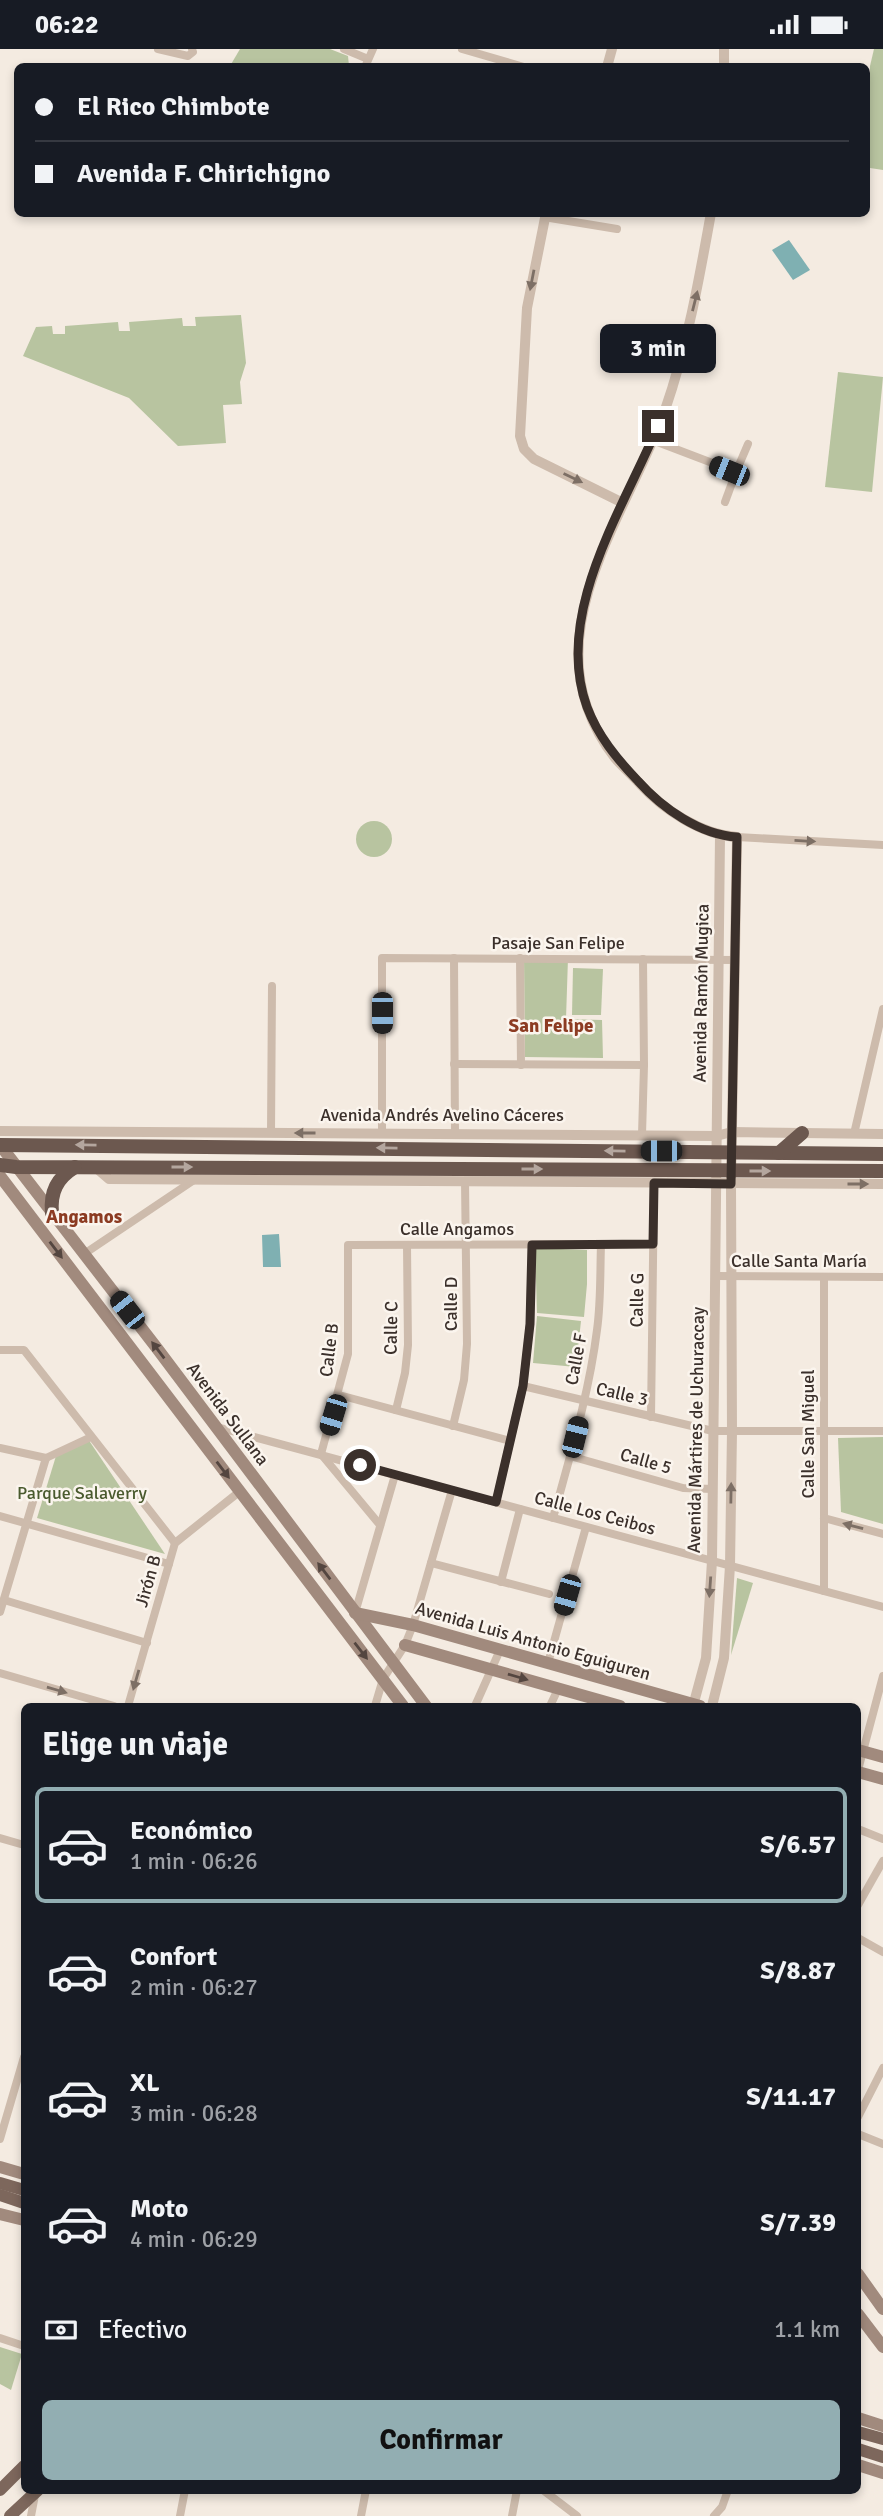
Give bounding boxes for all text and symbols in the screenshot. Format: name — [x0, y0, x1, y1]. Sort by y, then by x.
text: 06:22 — [35, 9, 99, 41]
text: El Rico Chimbote — [77, 91, 270, 123]
text: Avenida F. Chirichigno — [77, 158, 330, 190]
one-way arrow — [526, 269, 537, 291]
one-way arrow — [690, 290, 701, 312]
callout: 3 min — [600, 325, 716, 373]
text: 3 min — [630, 334, 686, 363]
route end — [642, 410, 674, 442]
car — [706, 453, 753, 489]
one-way arrow — [563, 473, 583, 484]
one-way arrow — [794, 836, 816, 847]
street label: Avenida Ramón Mugica — [688, 904, 714, 1082]
street label: Pasaje San Felipe — [491, 932, 625, 954]
car — [372, 992, 393, 1034]
district label: San Felipe — [509, 1014, 593, 1038]
street label: Avenida Andrés Avelino Cáceres — [320, 1104, 564, 1126]
one-way arrow — [294, 1127, 316, 1139]
one-way arrow — [75, 1140, 97, 1151]
car — [641, 1141, 683, 1162]
one-way arrow — [376, 1143, 398, 1154]
one-way arrow — [603, 1145, 625, 1156]
one-way arrow — [171, 1161, 193, 1173]
one-way arrow — [521, 1163, 543, 1175]
one-way arrow — [749, 1165, 771, 1177]
one-way arrow — [847, 1178, 869, 1190]
district label: Angamos — [46, 1205, 122, 1229]
street label: Calle Angamos — [400, 1218, 514, 1240]
one-way arrow — [48, 1240, 63, 1258]
street label: Calle Santa María — [731, 1250, 867, 1272]
street label: Calle G — [626, 1272, 648, 1328]
street label: Calle D — [440, 1277, 462, 1331]
car — [106, 1287, 149, 1333]
street label: Calle C — [380, 1301, 402, 1355]
street label: Avenida Mártires de Uchuraccay — [683, 1306, 709, 1553]
street label: Calle B — [315, 1322, 343, 1378]
street label: Calle F — [560, 1331, 592, 1387]
one-way arrow — [150, 1341, 165, 1359]
street label: Avenida Sullana — [182, 1358, 274, 1470]
street label: Calle San Miguel — [797, 1370, 819, 1498]
street label: Calle 3 — [594, 1377, 650, 1411]
car — [317, 1392, 350, 1438]
car — [560, 1414, 591, 1460]
street label: Calle 5 — [618, 1443, 674, 1479]
route start — [344, 1449, 376, 1481]
one-way arrow — [215, 1461, 230, 1479]
one-way arrow — [726, 1481, 737, 1503]
park label: Parque Salaverry — [17, 1482, 148, 1504]
street label: Calle Los Ceibos — [532, 1486, 658, 1540]
one-way arrow — [842, 1520, 864, 1531]
street label: Jirón B — [130, 1552, 166, 1610]
one-way arrow — [317, 1562, 331, 1580]
car — [552, 1572, 583, 1618]
one-way arrow — [704, 1576, 715, 1598]
street label: Avenida Luis Antonio Eguiguren — [413, 1597, 653, 1685]
one-way arrow — [354, 1641, 369, 1659]
one-way arrow — [130, 1669, 141, 1691]
one-way arrow — [507, 1672, 529, 1683]
one-way arrow — [47, 1685, 68, 1695]
text: Elige un viaje — [42, 1725, 228, 1764]
icon: car — [46, 1814, 109, 1877]
text: Económico — [130, 1815, 253, 1847]
text: S/6.57 — [760, 1829, 836, 1861]
text: 1 min · 06:26 — [130, 1847, 258, 1876]
icon: car — [46, 1940, 109, 2003]
text: Confort — [130, 1941, 217, 1973]
text: S/8.87 — [760, 1955, 836, 1987]
text: 2 min · 06:27 — [130, 1973, 258, 2002]
icon: car — [46, 2066, 109, 2129]
text: XL — [130, 2067, 160, 2099]
text: S/11.17 — [746, 2081, 836, 2113]
text: 3 min · 06:28 — [130, 2099, 258, 2128]
icon: car — [46, 2192, 109, 2255]
text: Moto — [130, 2193, 188, 2225]
text: S/7.39 — [760, 2207, 836, 2239]
text: 4 min · 06:29 — [130, 2225, 258, 2254]
icon: cash — [42, 2311, 80, 2349]
text: Efectivo — [98, 2314, 187, 2346]
text: 1.1 km — [774, 2315, 840, 2344]
button: Confirmar — [42, 2400, 840, 2480]

